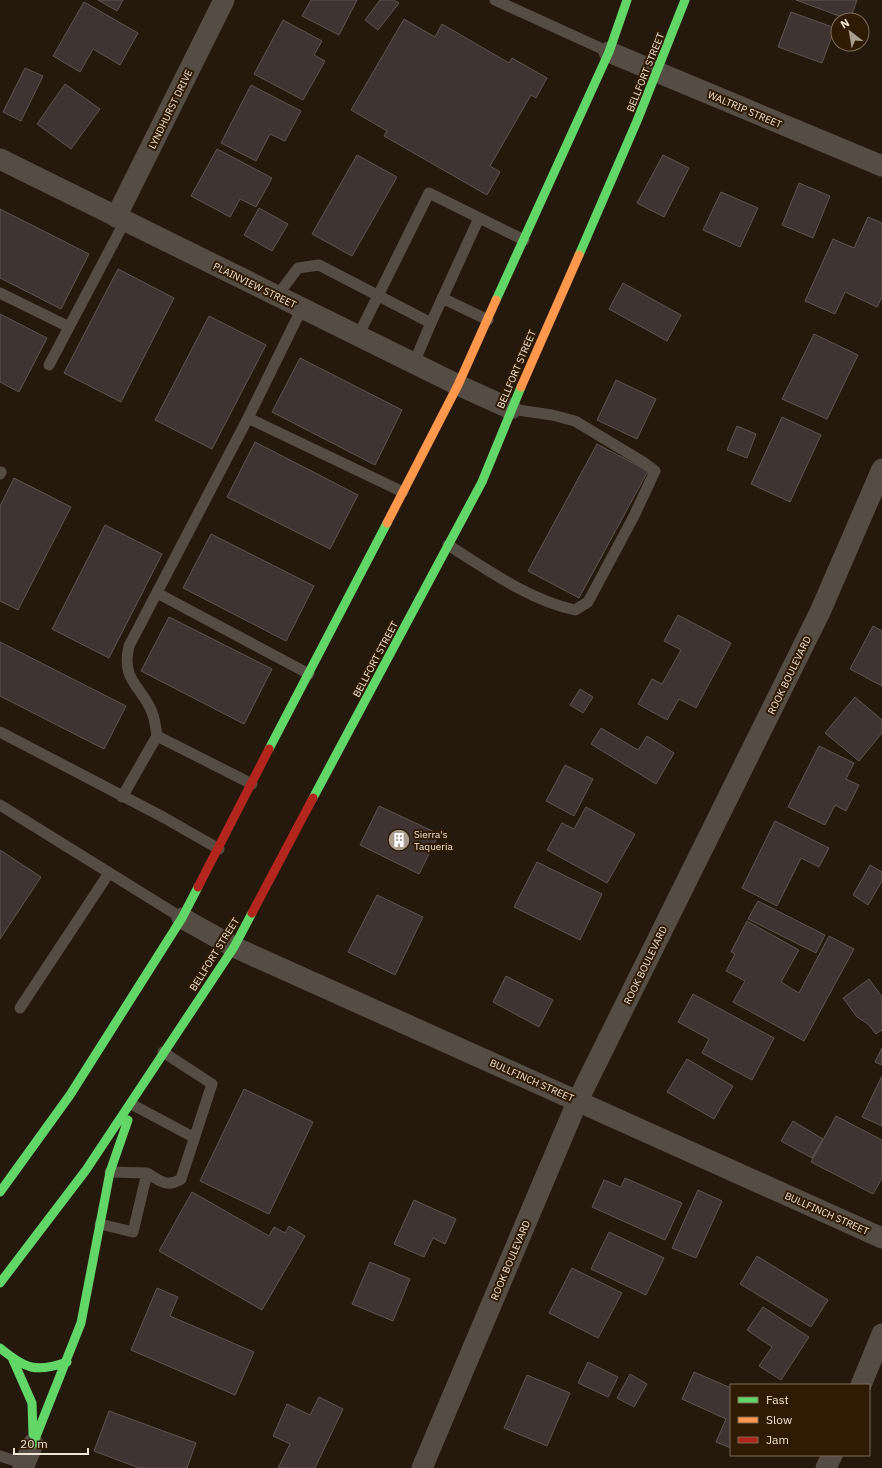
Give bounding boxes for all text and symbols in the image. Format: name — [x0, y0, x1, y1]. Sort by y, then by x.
north arrow — [830, 12, 870, 52]
text: N — [838, 15, 852, 31]
street label: BELLFORT STREET — [624, 30, 667, 114]
street label: LYNDHURST DRIVE — [146, 67, 195, 151]
street label: WALTRIP STREET — [706, 88, 784, 131]
street label: PLAINVIEW STREET — [211, 260, 299, 311]
street label: BELLFORT STREET — [494, 328, 539, 411]
street label: BELLFORT STREET — [350, 619, 401, 700]
street label: ROOK BOULEVARD — [765, 634, 814, 716]
building icon: Sierra's Taqueria — [386, 827, 412, 853]
place label: Sierra's Taqueria — [414, 828, 453, 853]
street label: BELLFORT STREET — [187, 915, 242, 993]
street label: ROOK BOULEVARD — [621, 924, 670, 1006]
street label: BULLFINCH STREET — [488, 1056, 576, 1105]
street label: BULLFINCH STREET — [783, 1189, 871, 1238]
street label: ROOK BOULEVARD — [488, 1218, 533, 1302]
legend — [730, 1384, 870, 1456]
text: Fast — [766, 1392, 789, 1407]
text: Slow — [766, 1412, 792, 1427]
scale bar — [14, 1430, 88, 1456]
text: Jam — [766, 1432, 789, 1447]
text: 20 m — [20, 1436, 48, 1451]

